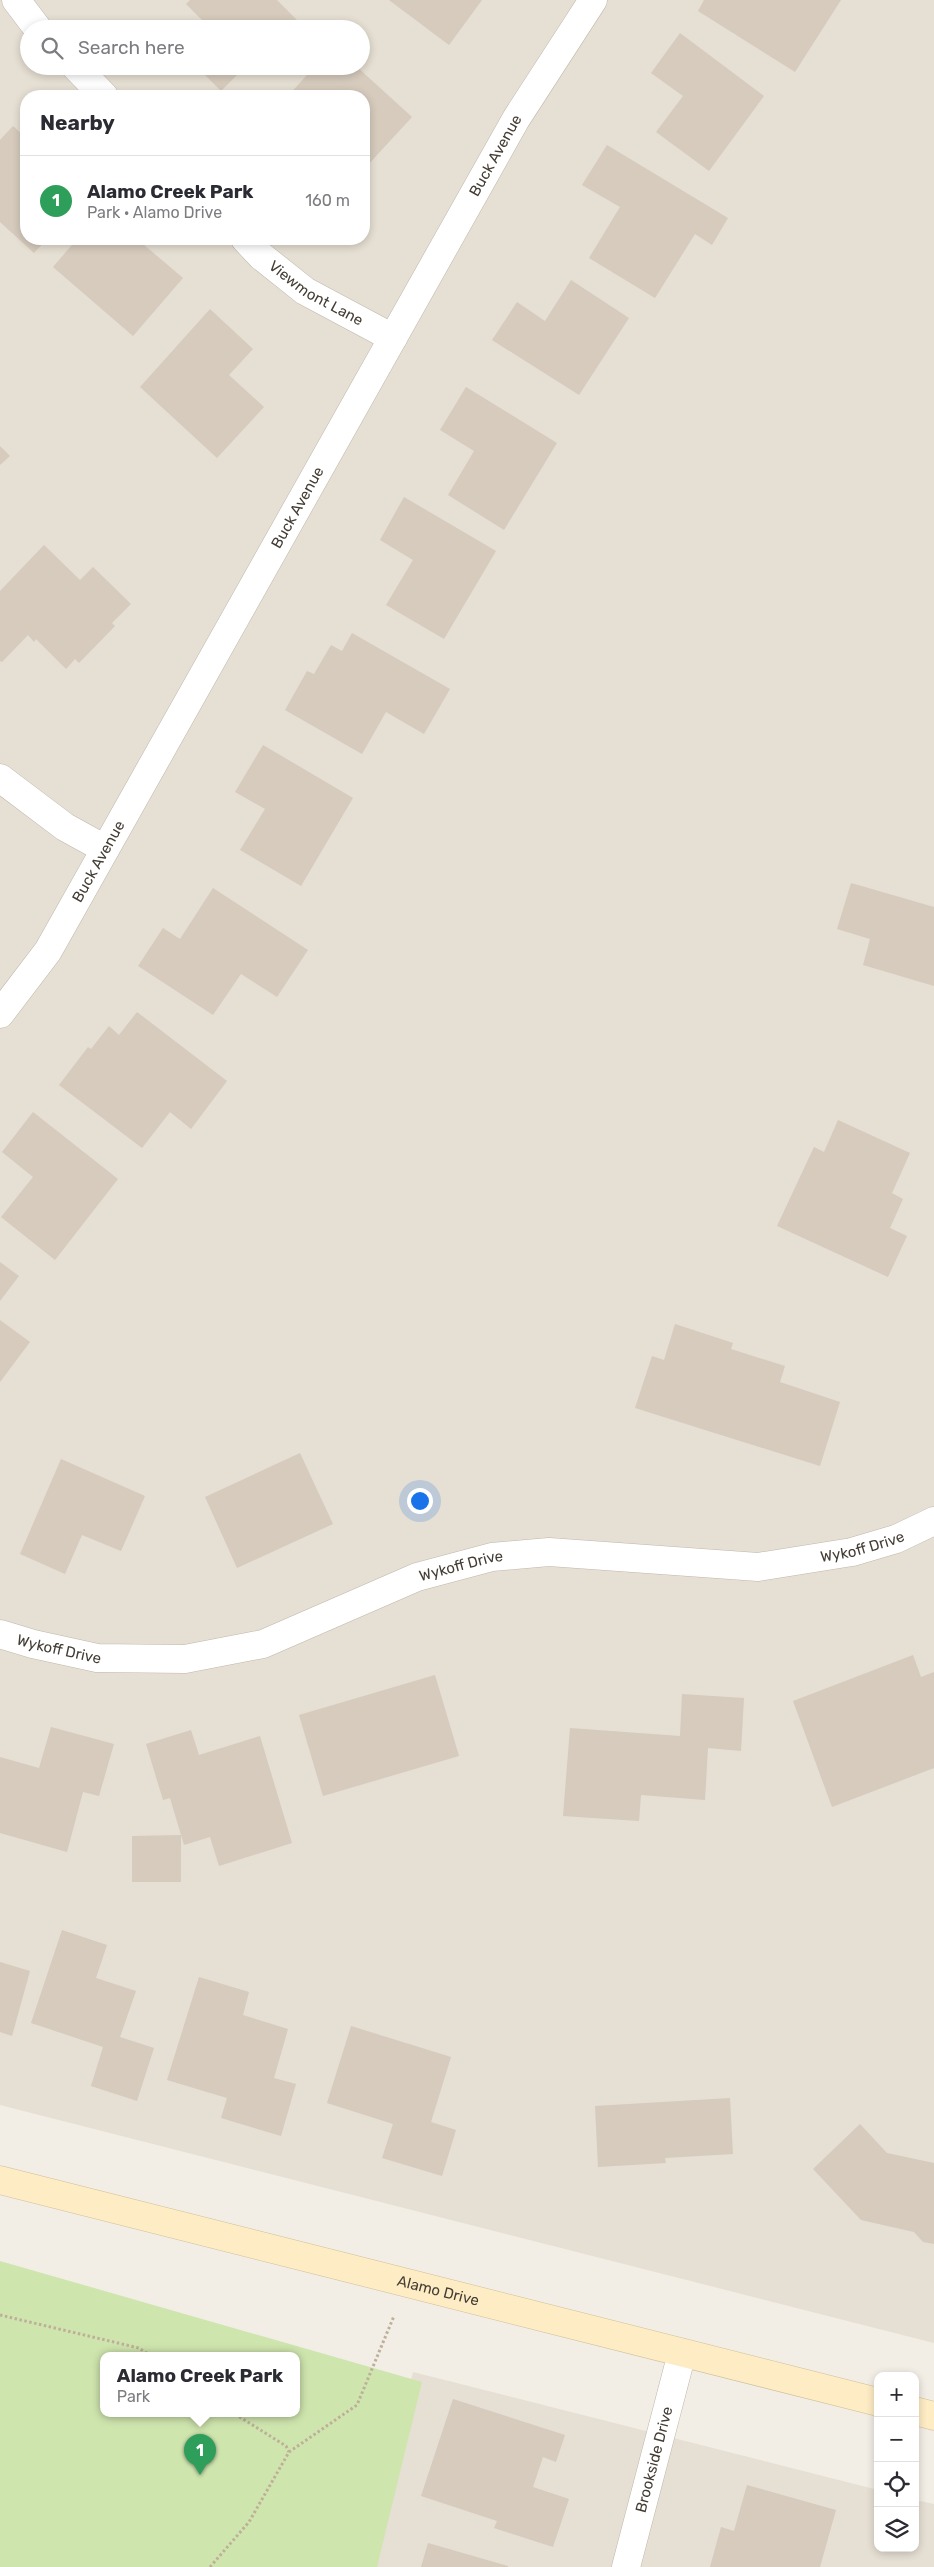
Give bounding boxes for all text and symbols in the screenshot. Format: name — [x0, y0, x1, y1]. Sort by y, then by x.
search box — [20, 20, 370, 75]
icon: search — [38, 34, 66, 62]
text: Search here — [78, 36, 185, 59]
text: Nearby — [40, 110, 115, 135]
street label: Buck Avenue — [465, 111, 526, 199]
text: Alamo Creek Park — [87, 180, 253, 203]
text: 1 — [52, 191, 60, 210]
text: 160 m — [305, 191, 350, 210]
text: Park · Alamo Drive — [87, 203, 222, 222]
street label: Viewmont Lane — [265, 257, 366, 329]
street label: Buck Avenue — [267, 464, 328, 552]
street label: Buck Avenue — [68, 817, 129, 905]
your location — [407, 1488, 433, 1514]
street label: Wykoff Drive — [819, 1527, 907, 1566]
street label: Wykoff Drive — [417, 1547, 504, 1585]
street label: Wykoff Drive — [15, 1631, 103, 1668]
street label: Alamo Drive — [395, 2272, 481, 2310]
popup — [100, 2352, 300, 2417]
text: Alamo Creek Park — [117, 2364, 283, 2387]
map controls — [874, 2372, 919, 2552]
button: + — [874, 2372, 919, 2417]
text: Park — [117, 2387, 150, 2406]
street label: Brookside Drive — [632, 2405, 677, 2515]
button: − — [874, 2417, 919, 2462]
pin: 1 — [184, 2434, 216, 2475]
button: locate — [874, 2462, 919, 2507]
button: layers — [874, 2507, 919, 2552]

